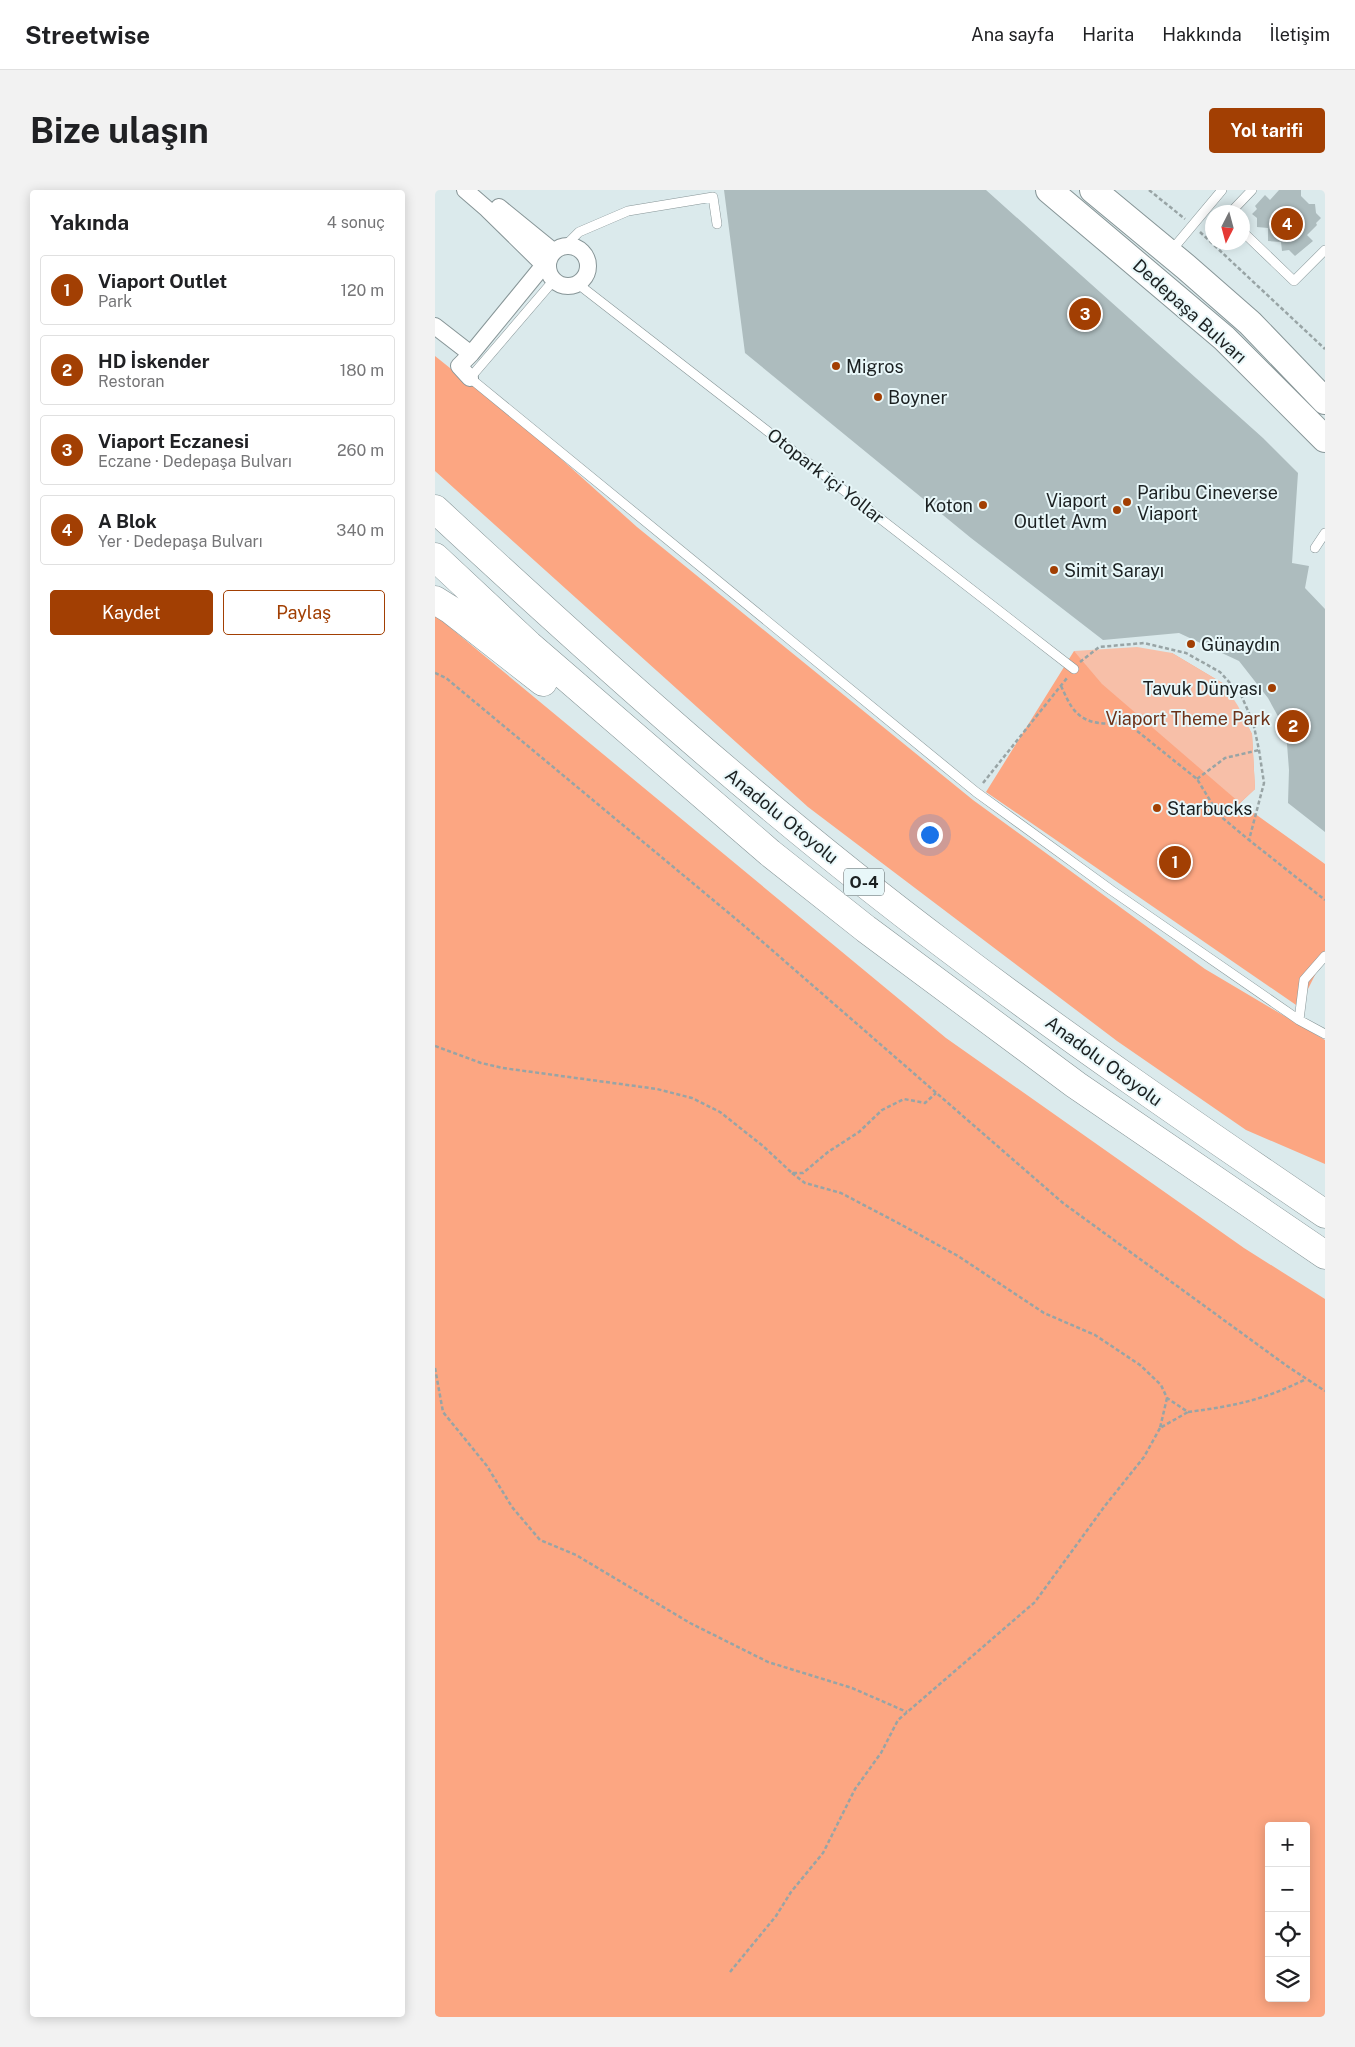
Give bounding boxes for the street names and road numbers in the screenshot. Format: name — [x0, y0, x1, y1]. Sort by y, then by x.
street label: Dedepaşa Bulvarı — [1129, 255, 1251, 367]
street label: Otopark içi Yollar — [763, 424, 889, 528]
street label: Anadolu Otoyolu — [721, 764, 843, 868]
road number: O-4 — [844, 869, 884, 896]
street label: Anadolu Otoyolu — [1042, 1012, 1166, 1110]

